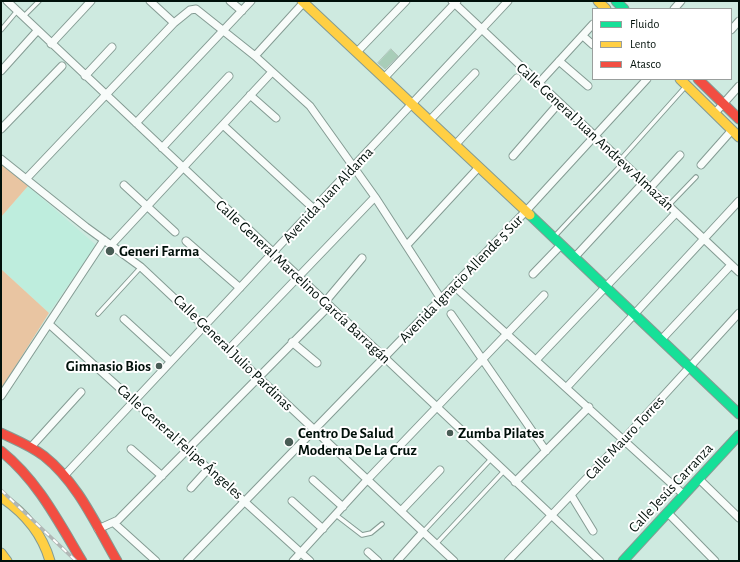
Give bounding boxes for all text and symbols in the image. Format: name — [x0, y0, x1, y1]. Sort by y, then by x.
legend — [592, 8, 732, 80]
text: Fluido — [630, 18, 659, 30]
text: Lento — [630, 38, 656, 50]
text: Atasco — [630, 58, 661, 70]
street label: Calle General Juan Andrew Almazán — [512, 59, 678, 215]
street label: Avenida Juan Aldama — [279, 143, 377, 247]
street label: Calle General Marcelino García Barragán — [212, 196, 394, 368]
street label: Avenida Ignacio Allende 5 Sur — [395, 211, 527, 347]
place label: Generi Farma — [119, 242, 199, 260]
marker: Generi Farma — [104, 245, 116, 257]
street label: Calle General Julio Pardinas — [169, 291, 297, 415]
place label: Gimnasio Bios — [66, 357, 151, 375]
marker: Gimnasio Bios — [154, 361, 164, 371]
street label: Calle General Felipe Ángeles — [113, 381, 247, 503]
street label: Calle Mauro Torres — [582, 392, 668, 484]
place label: Centro De Salud Moderna De La Cruz — [298, 424, 417, 459]
place label: Zumba Pilates — [458, 424, 544, 442]
marker: Zumba Pilates — [445, 428, 455, 438]
marker: Centro De Salud Moderna De La Cruz — [283, 436, 295, 448]
street label: Calle Jesús Carranza — [625, 440, 717, 536]

